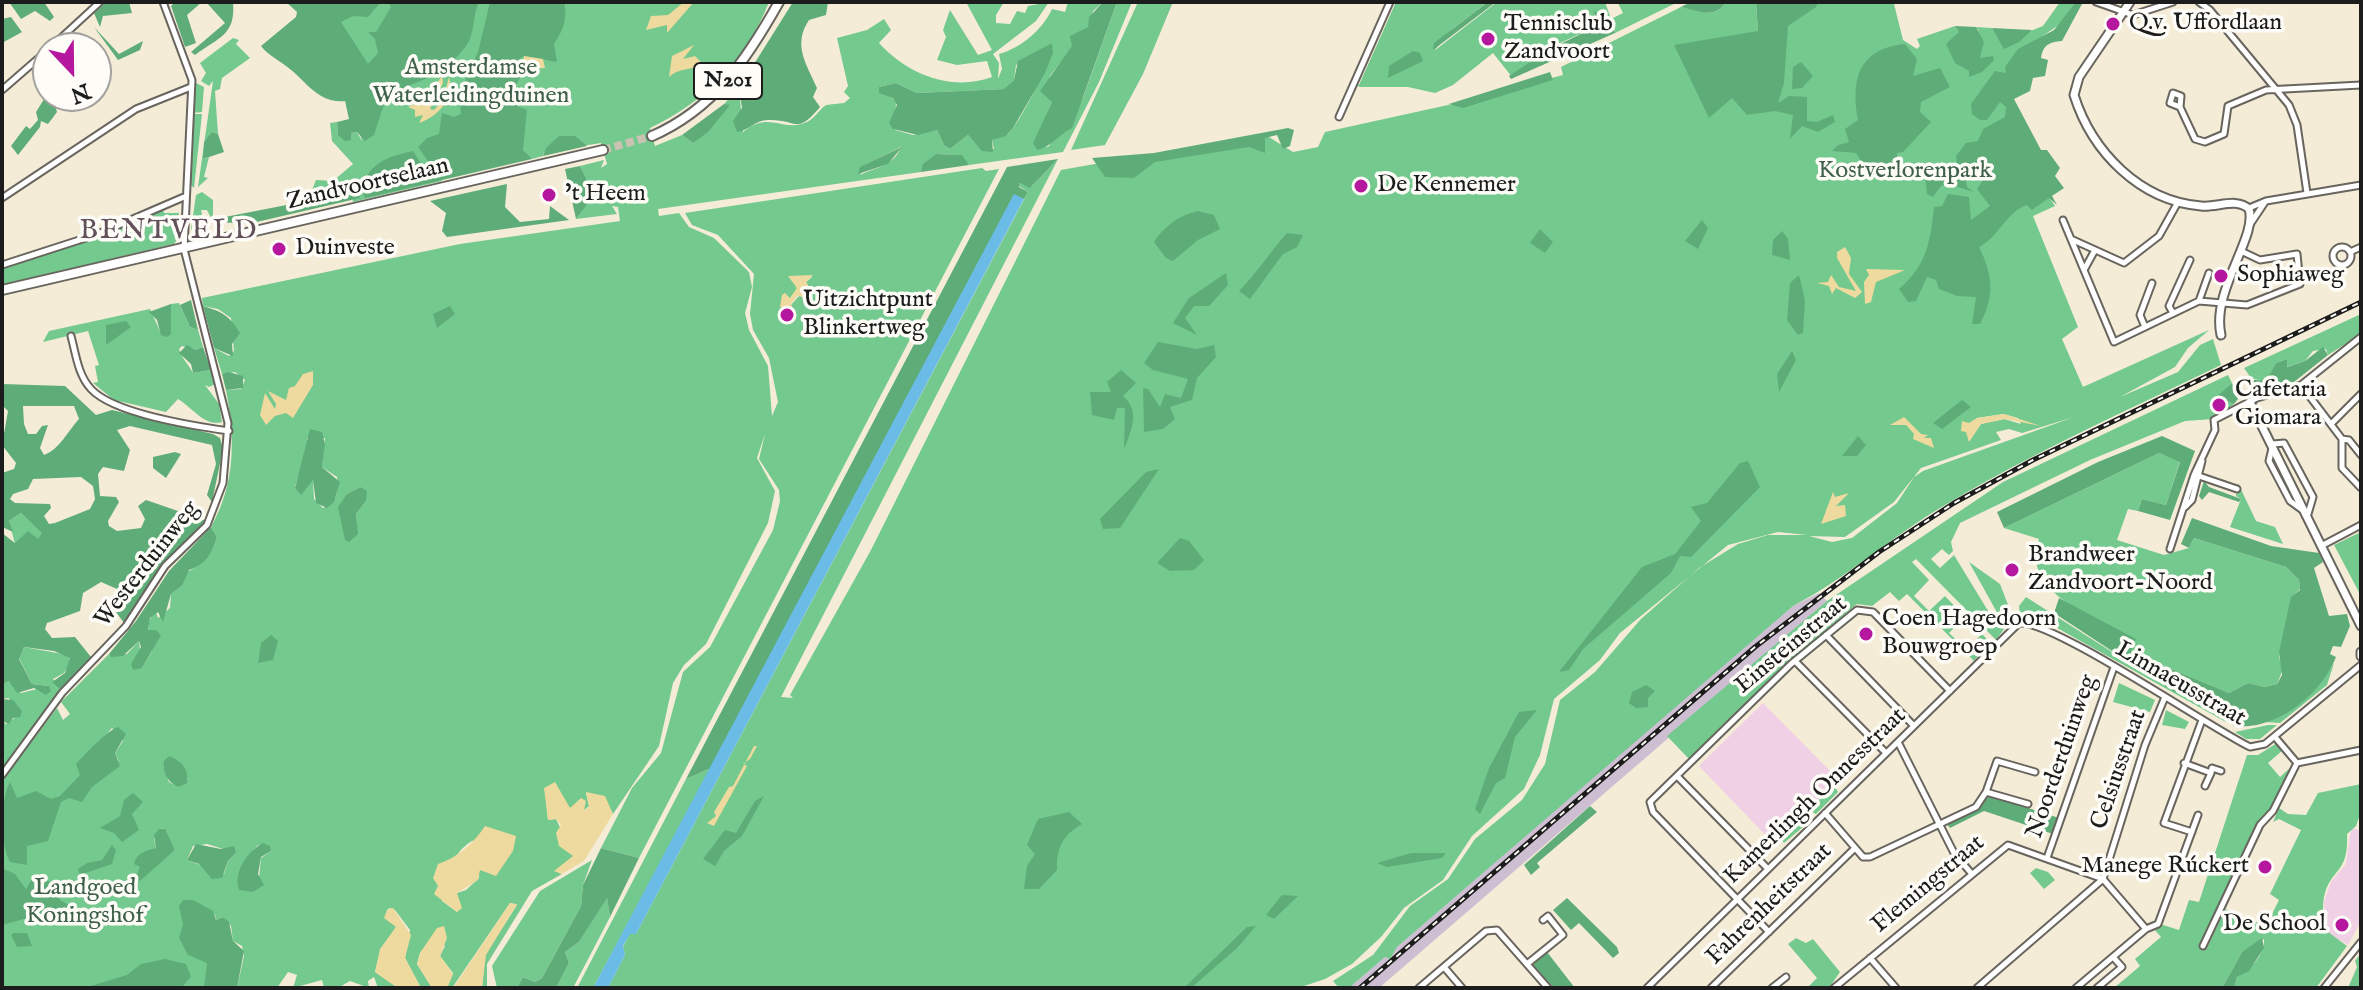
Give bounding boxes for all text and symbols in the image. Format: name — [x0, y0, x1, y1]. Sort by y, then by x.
place label: Q.v. Uffordlaan — [2129, 10, 2282, 38]
place label: Tennisclub Zandvoort — [1504, 11, 1613, 67]
marker: Q.v. Uffordlaan — [2104, 15, 2122, 33]
marker: Tennisclub Zandvoort — [1479, 30, 1497, 48]
north arrow — [32, 32, 112, 112]
park label: Amsterdamse Waterleidingduinen — [373, 55, 569, 111]
road number: N201 — [694, 63, 762, 99]
text: N — [66, 76, 94, 109]
street label: Zandvoortselaan — [284, 152, 452, 218]
park label: Kostverlorenpark — [1818, 158, 1992, 186]
place label: De Kennemer — [1377, 172, 1516, 200]
marker: De Kennemer — [1352, 177, 1370, 195]
place label: 't Heem — [565, 181, 646, 209]
marker: 't Heem — [540, 186, 558, 204]
district label: BENTVELD — [79, 215, 259, 249]
place label: Duinveste — [295, 235, 395, 263]
marker: Duinveste — [270, 240, 288, 258]
place label: Sophiaweg — [2237, 262, 2344, 290]
marker: Sophiaweg — [2212, 267, 2230, 285]
place label: Uitzichtpunt Blinkertweg — [803, 287, 933, 343]
marker: Uitzichtpunt Blinkertweg — [778, 306, 796, 324]
place label: Cafetaria Giomara — [2235, 377, 2326, 433]
marker: Cafetaria Giomara — [2210, 396, 2228, 414]
street label: Westerduinweg — [90, 496, 206, 634]
place label: Brandweer Zandvoort-Noord — [2028, 542, 2213, 598]
marker: Brandweer Zandvoort-Noord — [2003, 561, 2021, 579]
street label: Einsteinstraat — [1730, 591, 1854, 701]
place label: Coen Hagedoorn Bouwgroep — [1882, 606, 2056, 662]
marker: Coen Hagedoorn Bouwgroep — [1857, 625, 1875, 643]
street label: Linnaeusstraat — [2110, 636, 2250, 734]
street label: Noorderduinweg — [2022, 671, 2104, 843]
street label: Kamerlingh Onnesstraat — [1719, 703, 1913, 891]
street label: Celsiusstraat — [2086, 706, 2154, 834]
street label: Flemingstraat — [1867, 830, 1991, 940]
street label: Fahrenheitstraat — [1701, 838, 1839, 972]
place label: Manege Rúckert — [2081, 853, 2249, 881]
marker: Manege Rúckert — [2256, 858, 2274, 876]
park label: Landgoed Koningshof — [26, 875, 144, 931]
place label: De School — [2223, 911, 2326, 939]
marker: De School — [2333, 916, 2351, 934]

